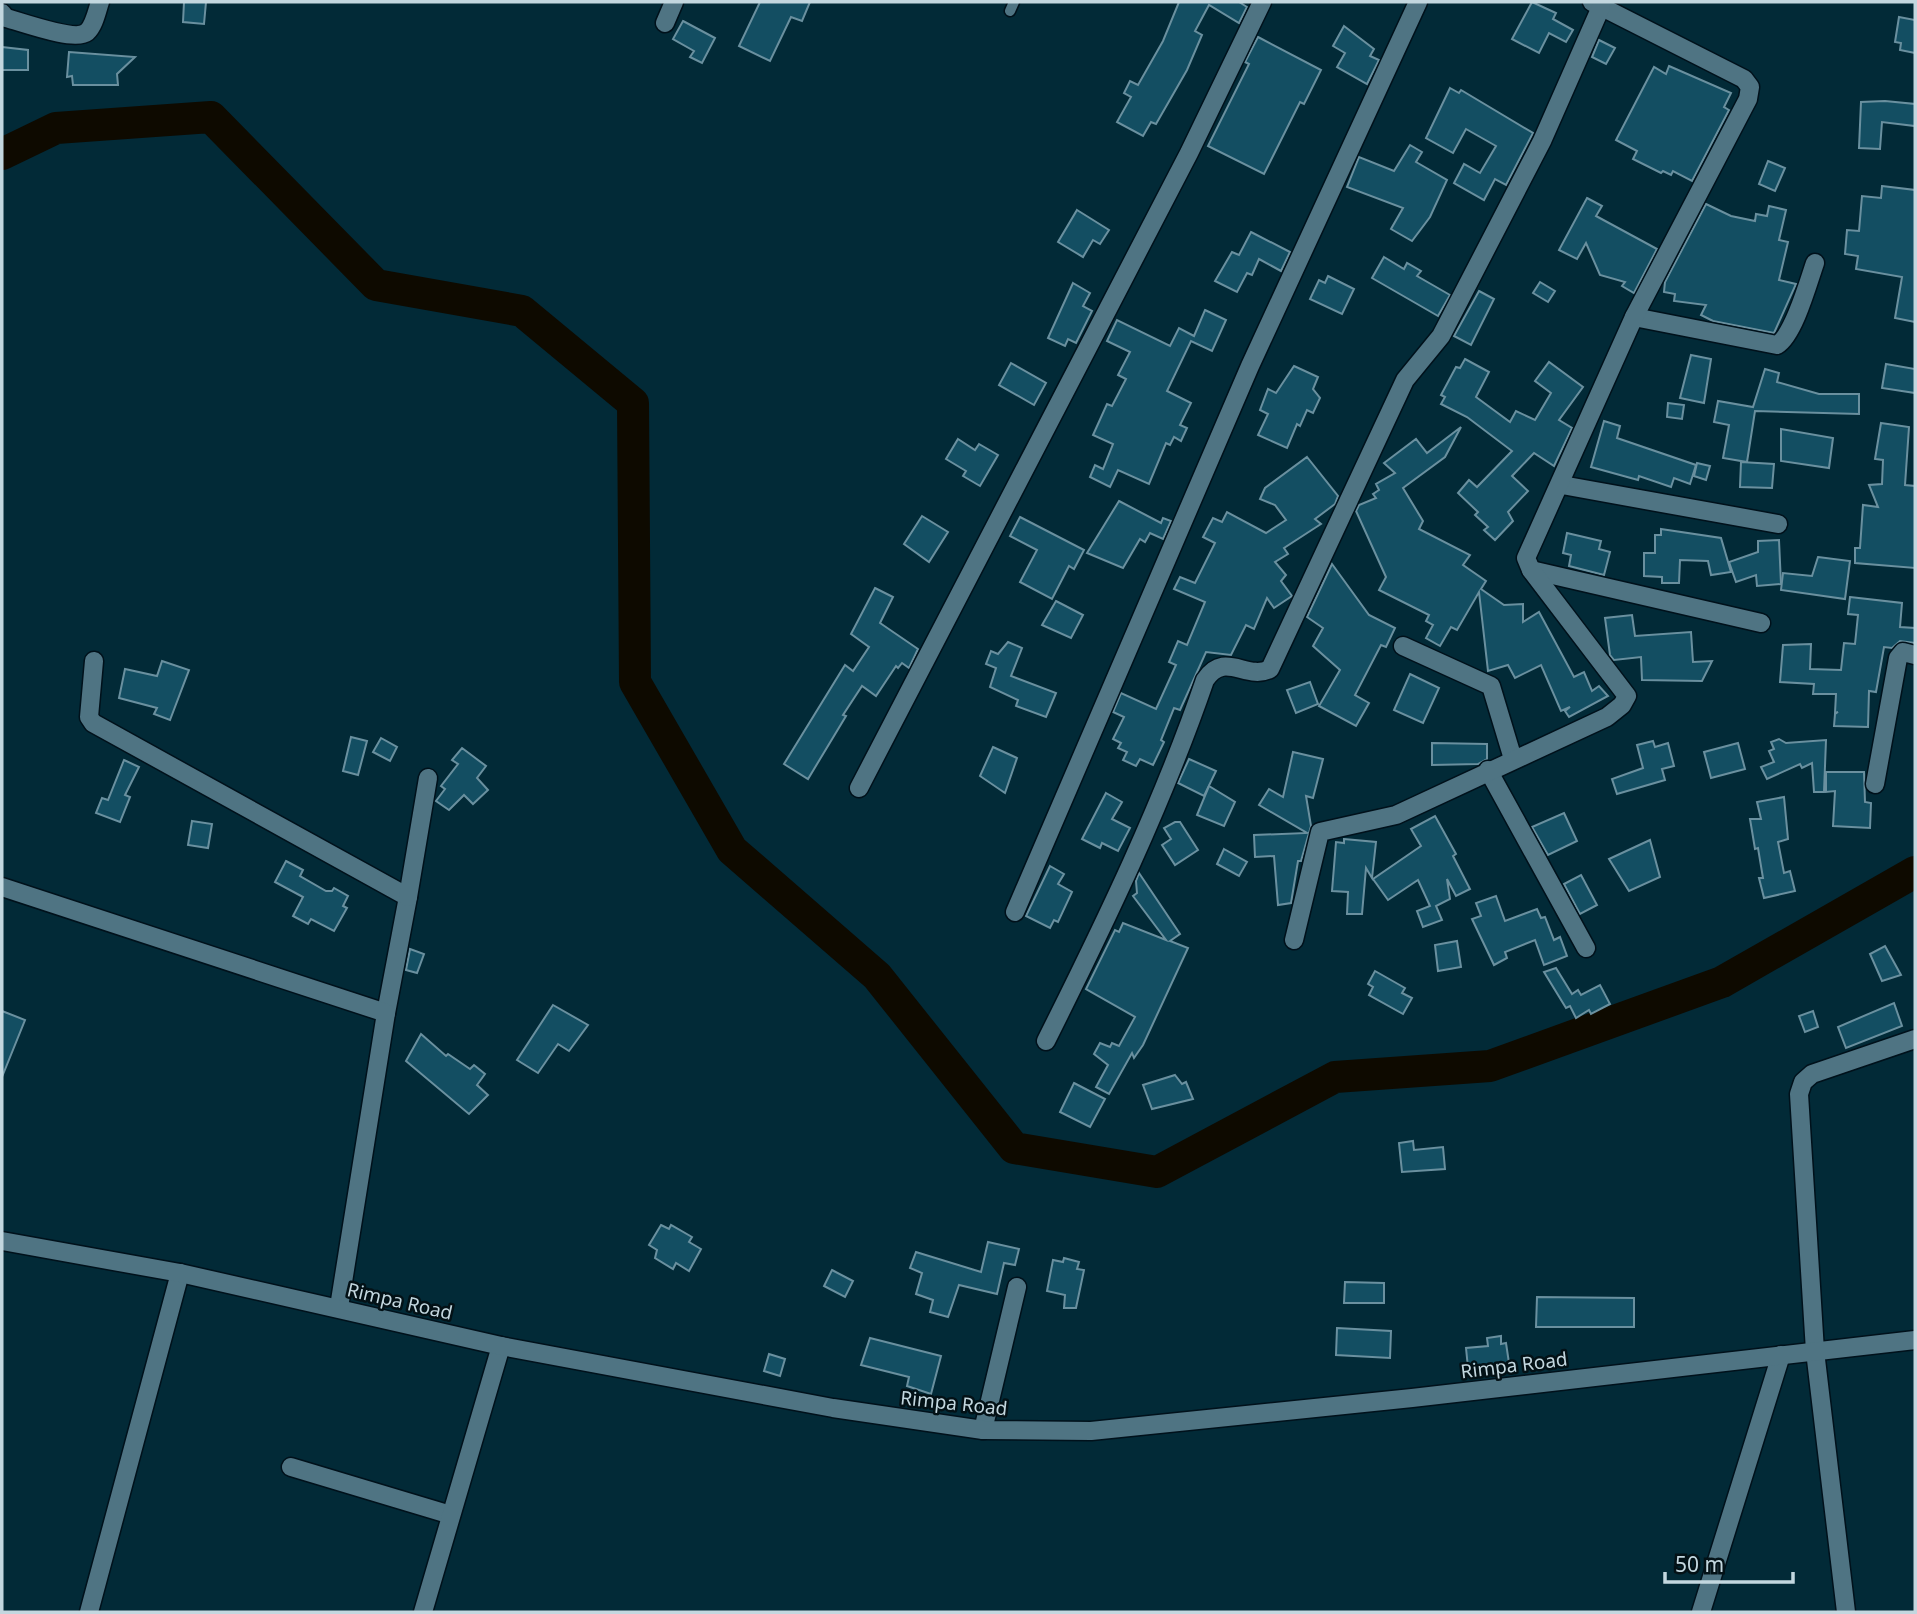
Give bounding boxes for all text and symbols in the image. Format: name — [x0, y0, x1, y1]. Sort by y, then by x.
street label: Rimpa Road — [345, 1276, 455, 1326]
street label: Rimpa Road — [1459, 1346, 1569, 1384]
street label: Rimpa Road — [899, 1384, 1009, 1422]
scale bar — [1665, 1540, 1793, 1584]
text: 50 m — [1675, 1550, 1724, 1578]

